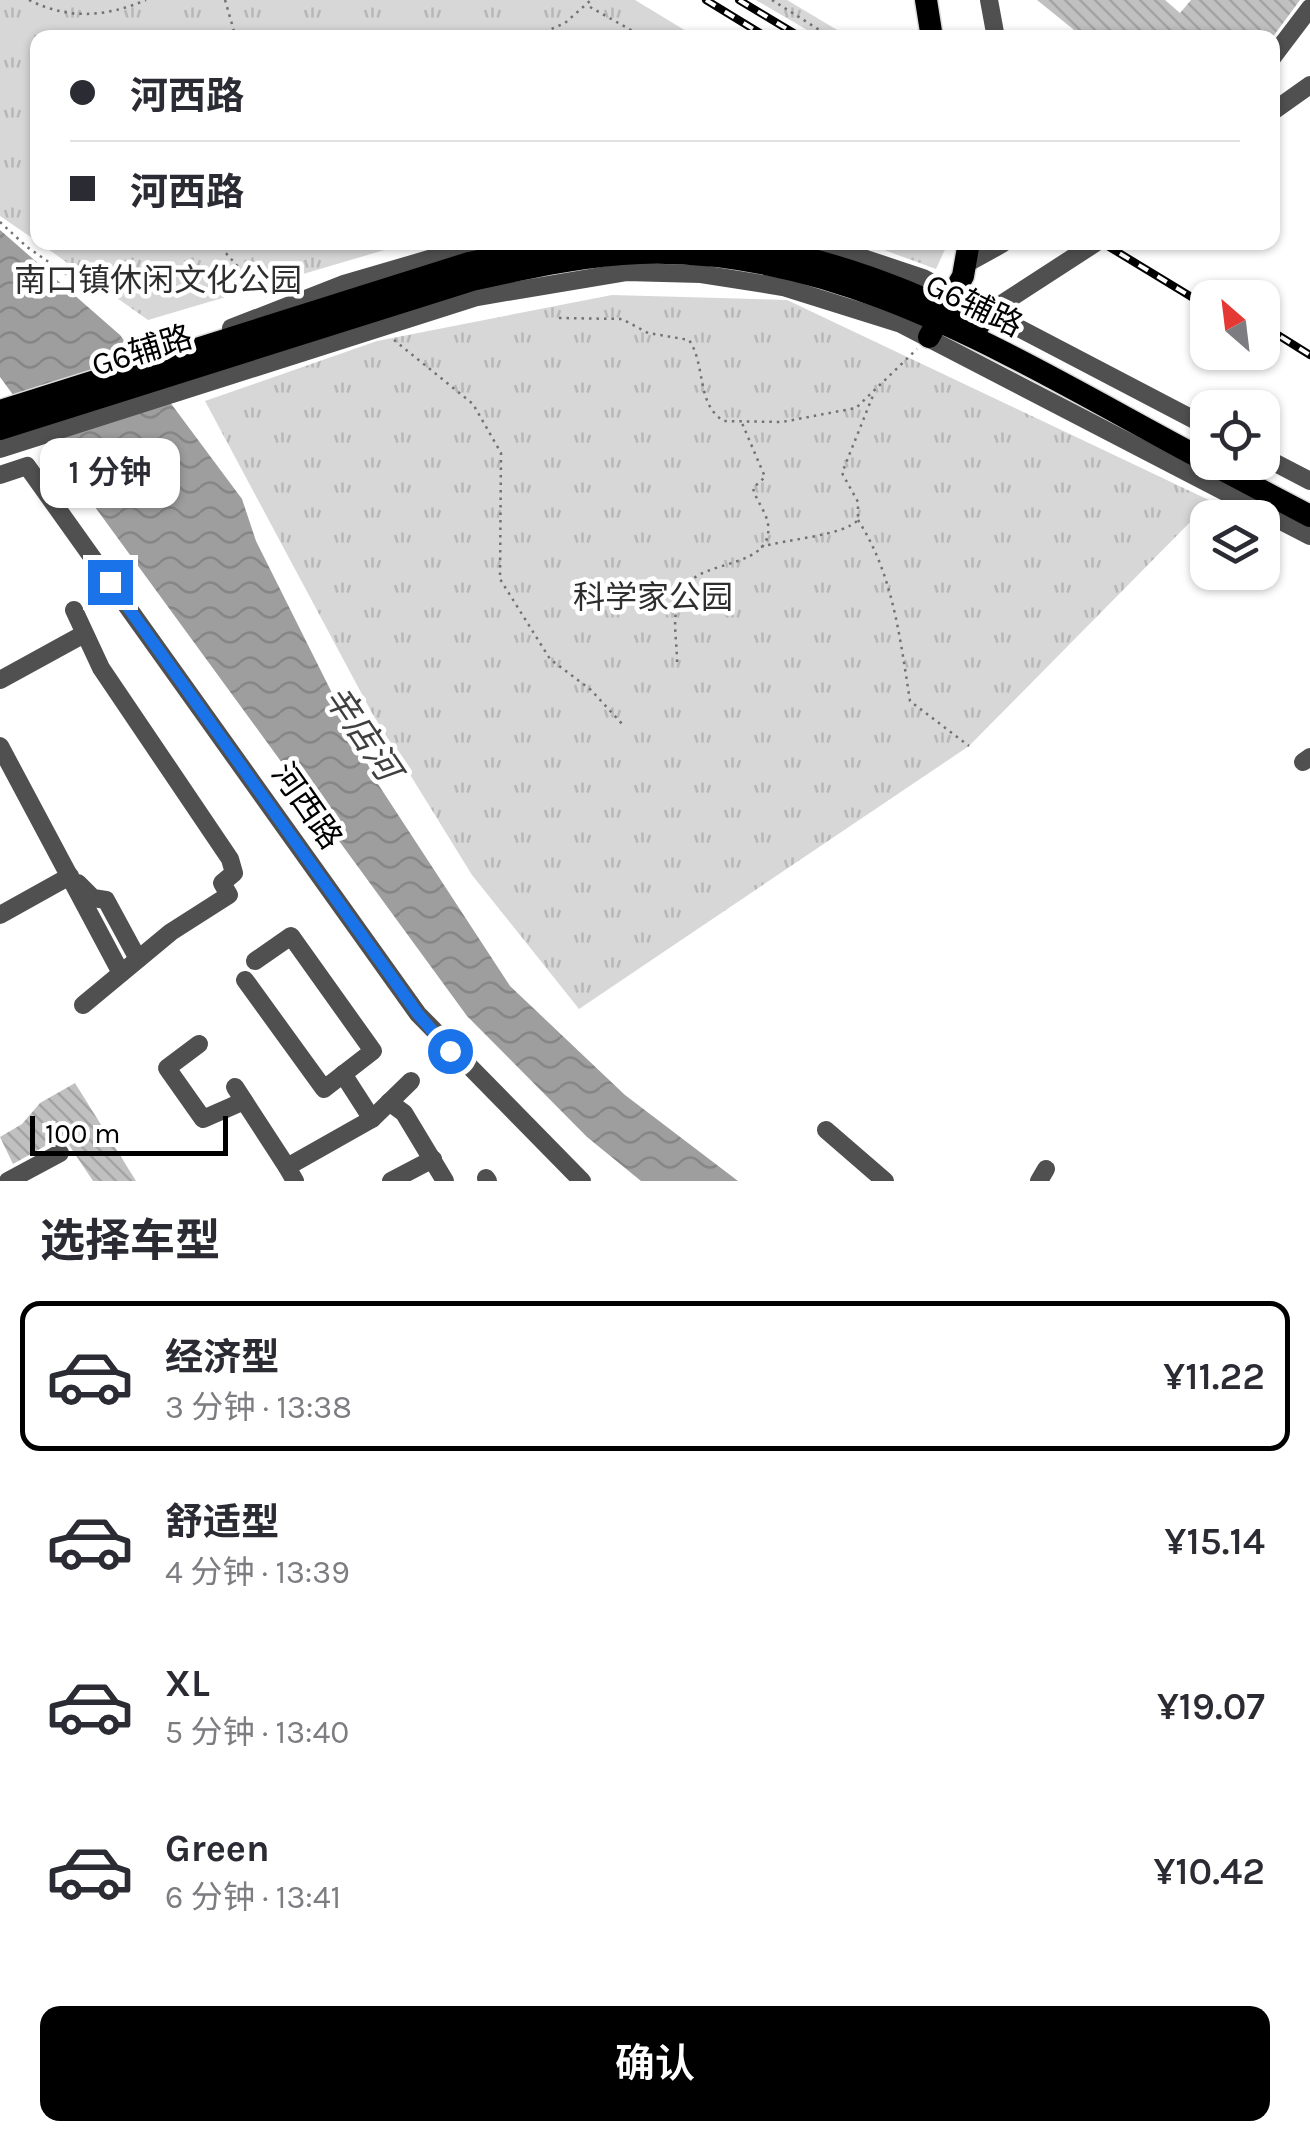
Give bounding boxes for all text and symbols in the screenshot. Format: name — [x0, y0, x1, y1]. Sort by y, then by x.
text: 河西路 — [130, 74, 244, 119]
text: 河西路 — [130, 170, 244, 215]
park label: 南口镇休闲文化公园 — [14, 262, 302, 299]
street label: G6辅路 — [920, 266, 1028, 344]
north arrow — [1190, 280, 1280, 370]
map controls — [1190, 280, 1280, 590]
street label: G6辅路 — [87, 318, 197, 384]
button: locate — [1190, 390, 1280, 480]
callout: 1 分钟 — [40, 437, 180, 507]
text: 1 分钟 — [68, 454, 152, 491]
button: layers — [1190, 500, 1280, 590]
route end — [88, 560, 133, 605]
park label: 科学家公园 — [573, 579, 733, 616]
water label: 辛店河 — [316, 678, 412, 793]
street label: 河西路 — [264, 756, 350, 856]
route start — [428, 1029, 473, 1074]
scale bar — [30, 1111, 228, 1156]
text: 100 m — [45, 1117, 120, 1150]
text: 选择车型 — [40, 1215, 220, 1267]
icon: car — [45, 1331, 135, 1421]
text: 经济型 — [165, 1335, 279, 1380]
text: ¥11.22 — [1163, 1354, 1265, 1399]
text: 3 分钟 · 13:38 — [165, 1389, 352, 1426]
icon: car — [45, 1496, 135, 1586]
text: 舒适型 — [165, 1500, 279, 1545]
text: ¥15.14 — [1165, 1519, 1265, 1564]
text: 4 分钟 · 13:39 — [165, 1554, 350, 1591]
icon: car — [45, 1661, 135, 1751]
text: XL — [165, 1661, 210, 1706]
text: ¥19.07 — [1157, 1684, 1265, 1729]
text: 5 分钟 · 13:40 — [165, 1714, 349, 1751]
icon: car — [45, 1826, 135, 1916]
text: Green — [165, 1826, 270, 1871]
text: ¥10.42 — [1153, 1849, 1265, 1894]
text: 6 分钟 · 13:41 — [165, 1879, 341, 1916]
button: 确认 — [40, 2006, 1270, 2121]

